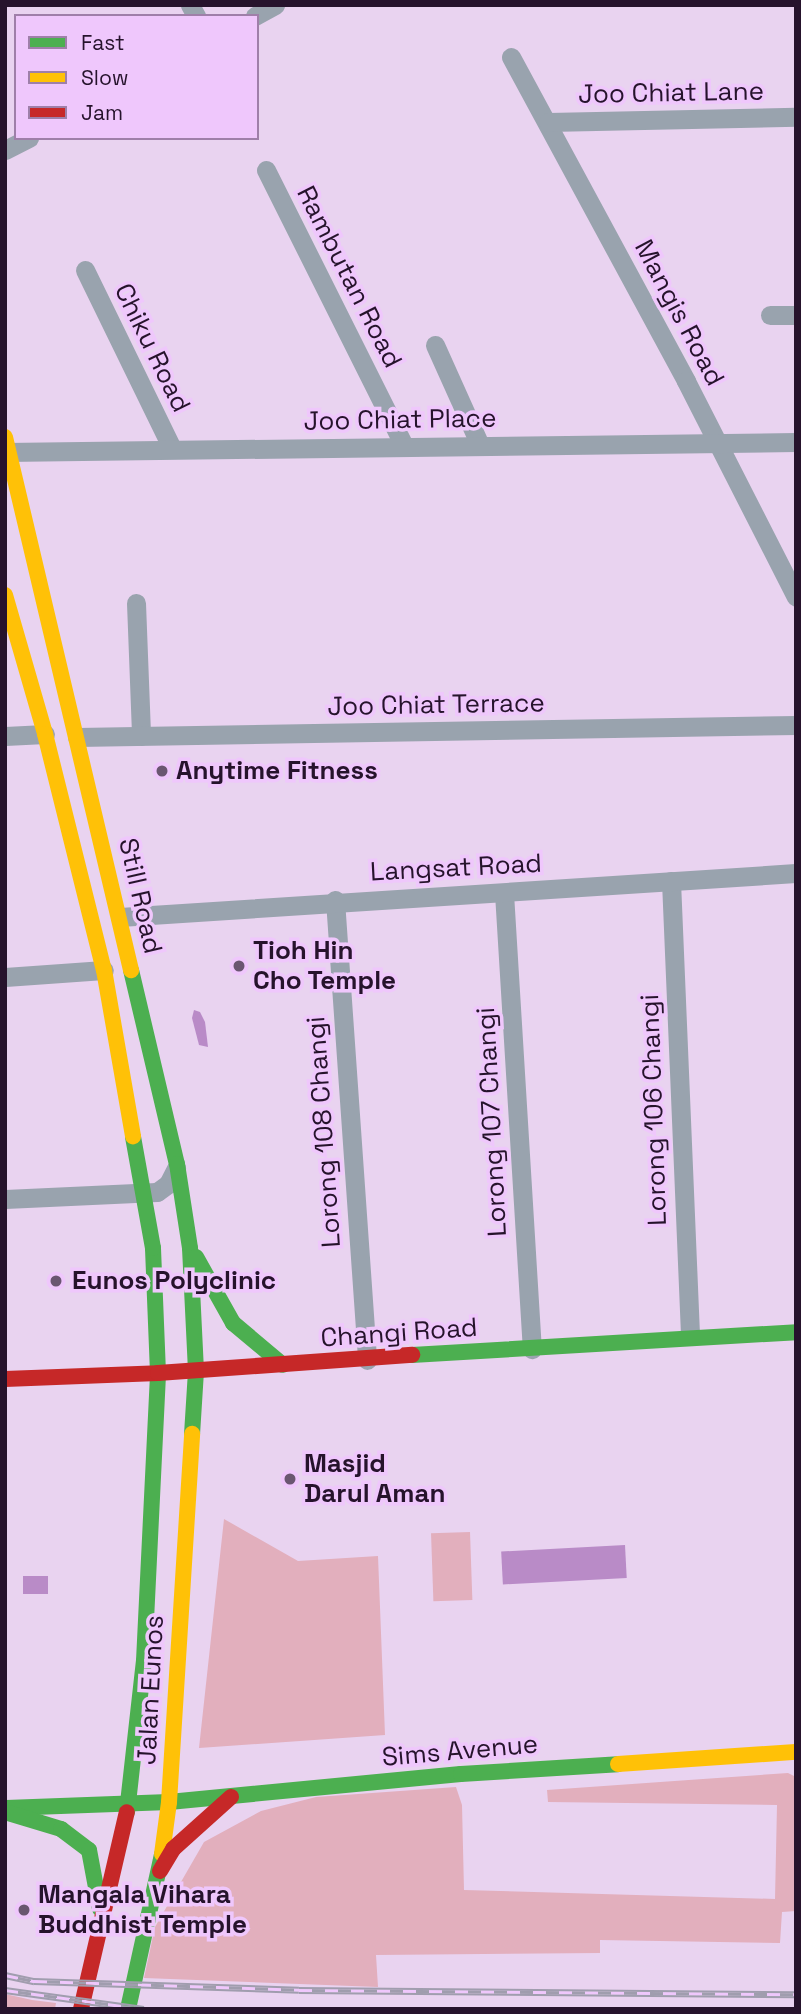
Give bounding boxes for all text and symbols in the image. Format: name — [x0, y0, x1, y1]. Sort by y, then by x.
legend — [14, 14, 259, 140]
text: Fast — [81, 29, 125, 56]
text: Slow — [81, 64, 129, 91]
street label: Joo Chiat Lane — [578, 76, 764, 110]
text: Jam — [81, 99, 123, 126]
street label: Rambutan Road — [290, 181, 408, 373]
street label: Mangis Road — [628, 235, 730, 391]
street label: Chiku Road — [107, 279, 197, 417]
street label: Joo Chiat Place — [303, 403, 497, 437]
street label: Joo Chiat Terrace — [327, 687, 545, 723]
place label: Anytime Fitness — [176, 755, 378, 787]
marker: Anytime Fitness — [154, 763, 170, 779]
street label: Still Road — [112, 835, 168, 957]
street label: Langsat Road — [369, 848, 543, 888]
place label: Tioh Hin Cho Temple — [253, 935, 397, 996]
marker: Tioh Hin Cho Temple — [231, 958, 247, 974]
street label: Lorong 106 Changi — [634, 994, 674, 1226]
street label: Lorong 107 Changi — [470, 1006, 514, 1238]
street label: Lorong 108 Changi — [300, 1015, 348, 1249]
place label: Eunos Polyclinic — [72, 1265, 276, 1297]
marker: Eunos Polyclinic — [46, 1271, 66, 1291]
street label: Changi Road — [320, 1312, 478, 1354]
place label: Masjid Darul Aman — [304, 1448, 446, 1510]
marker: Masjid Darul Aman — [282, 1471, 298, 1487]
street label: Jalan Eunos — [131, 1614, 171, 1766]
street label: Sims Avenue — [380, 1729, 540, 1773]
place label: Mangala Vihara Buddhist Temple — [38, 1879, 248, 1940]
marker: Mangala Vihara Buddhist Temple — [16, 1902, 32, 1918]

